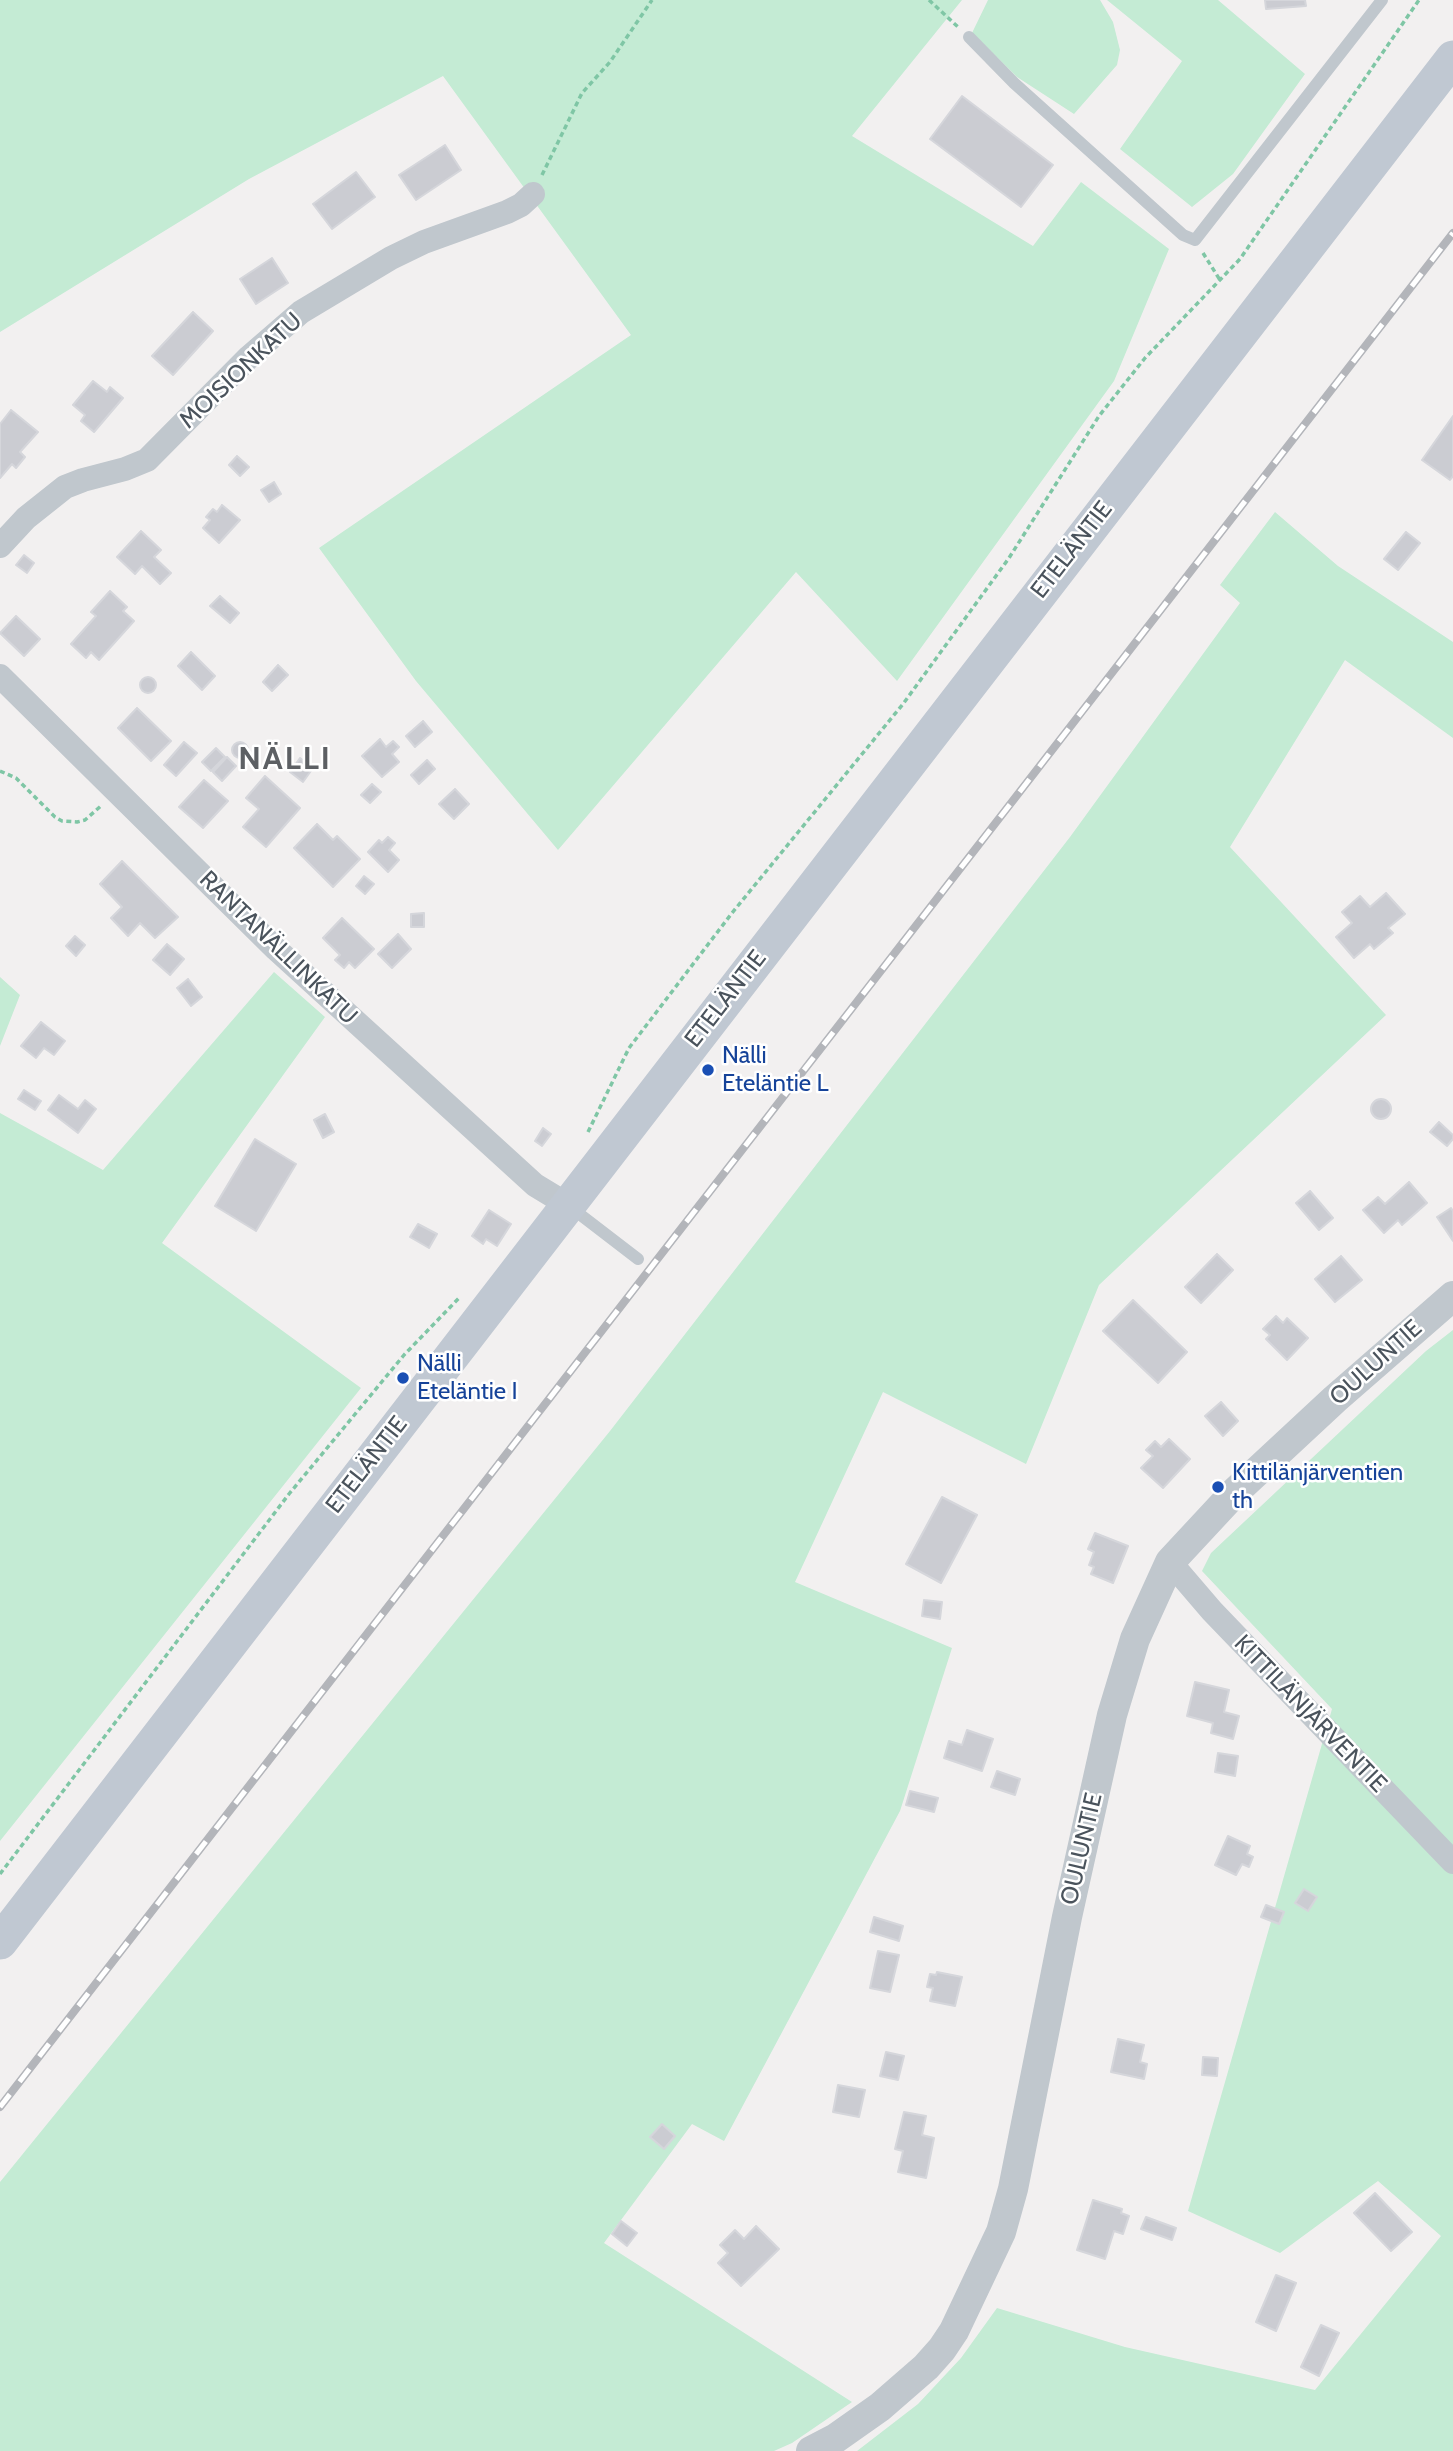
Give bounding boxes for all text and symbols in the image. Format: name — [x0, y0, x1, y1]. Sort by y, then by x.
street label: MOISIONKATU — [174, 307, 308, 435]
street label: ETELÄNTIE — [1025, 496, 1119, 604]
district label: NÄLLI — [239, 741, 331, 779]
street label: RANTANÄLLINKATU — [193, 865, 363, 1031]
street label: ETELÄNTIE — [679, 945, 773, 1053]
place label: Nälli Eteläntie L — [722, 1042, 829, 1098]
marker: Nälli Eteläntie L — [700, 1062, 716, 1078]
street label: OULUNTIE — [1324, 1314, 1428, 1412]
place label: Nälli Eteläntie I — [417, 1350, 518, 1406]
marker: Nälli Eteläntie I — [395, 1370, 411, 1386]
street label: ETELÄNTIE — [320, 1411, 414, 1519]
place label: Kittilänjärventien th — [1232, 1459, 1403, 1515]
marker: Kittilänjärventien th — [1210, 1479, 1226, 1495]
street label: KITTILÄNJÄRVENTIE — [1228, 1629, 1392, 1799]
street label: OULUNTIE — [1055, 1790, 1109, 1908]

